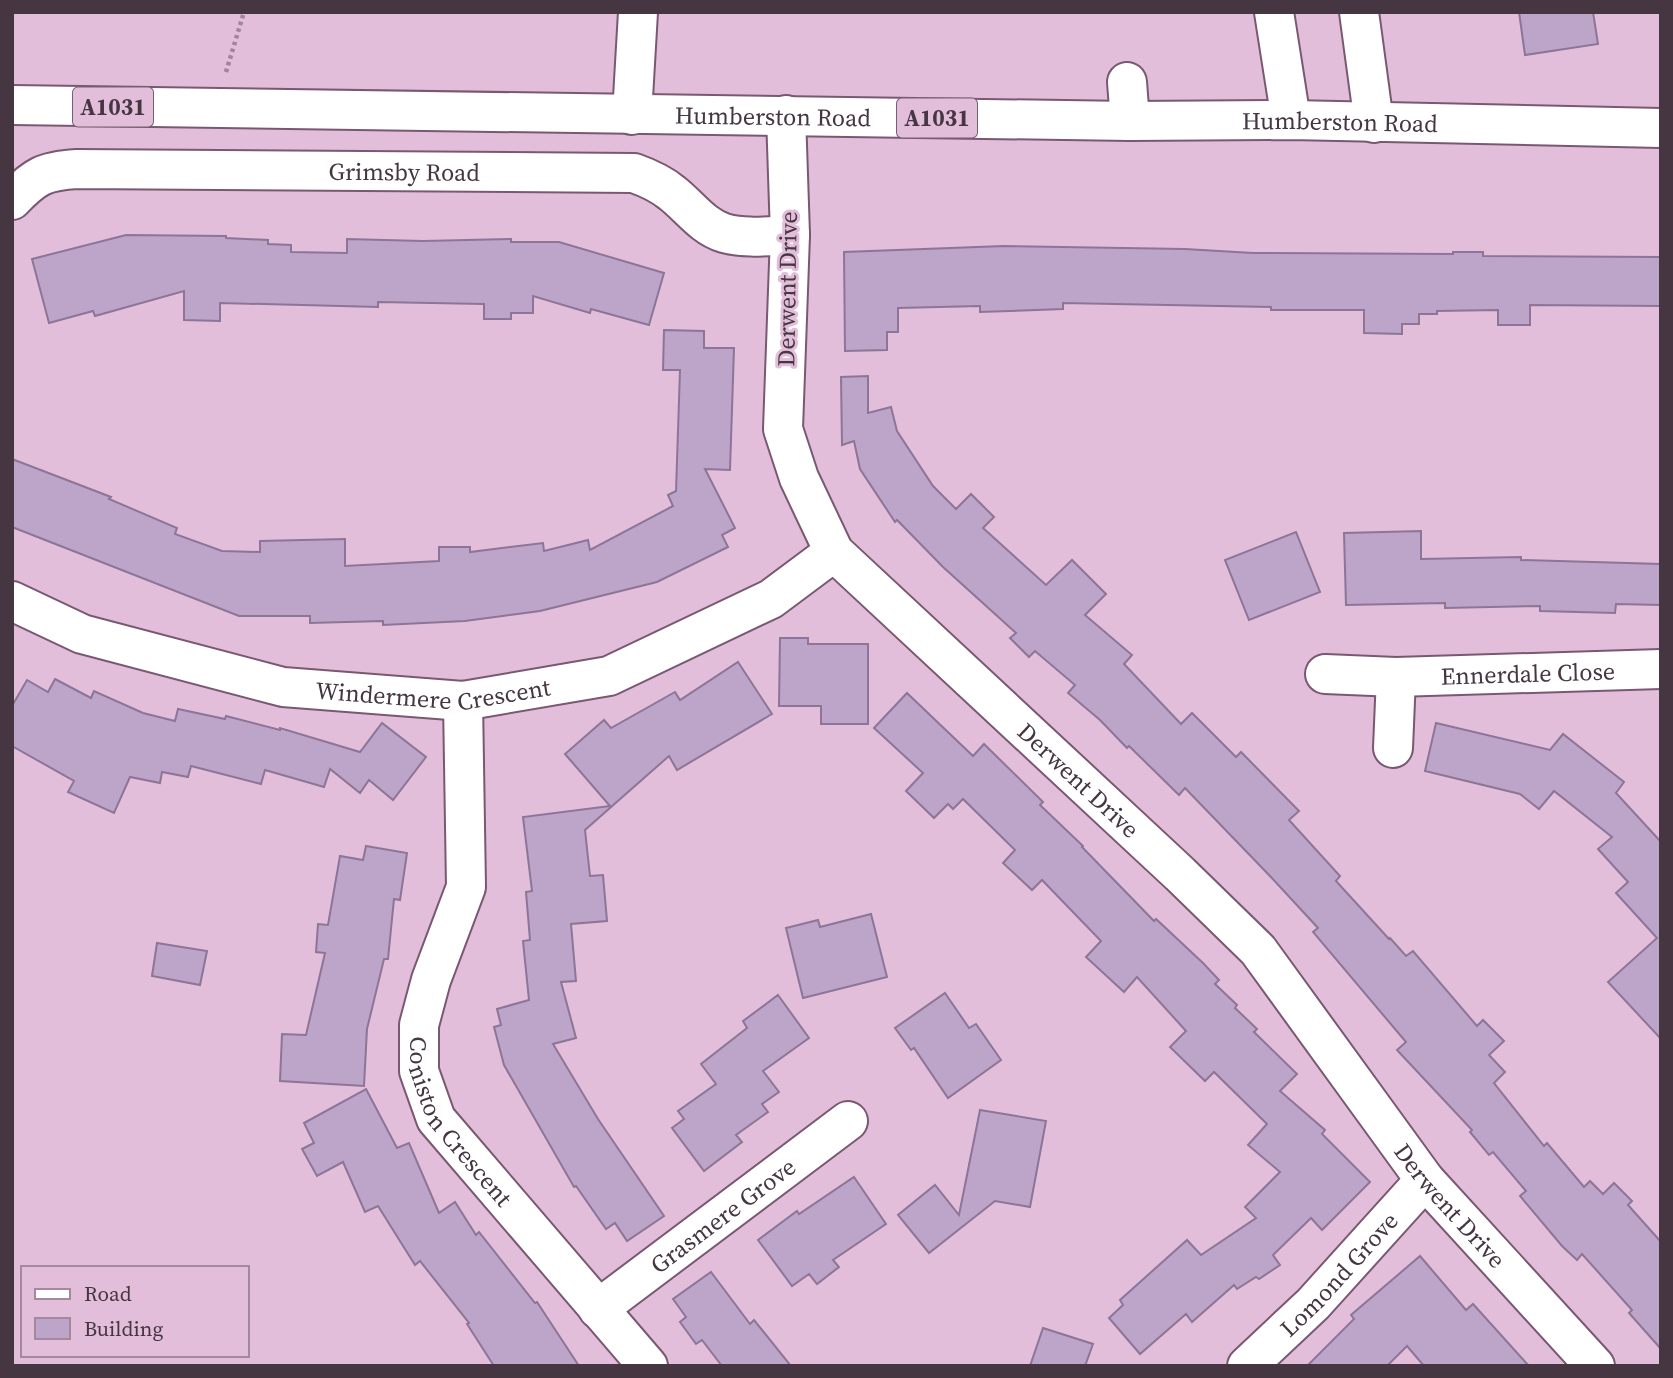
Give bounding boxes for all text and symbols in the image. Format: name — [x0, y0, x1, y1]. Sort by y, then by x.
road number: A1031 — [73, 88, 153, 127]
street label: Humberston Road — [675, 98, 872, 134]
road number: A1031 — [897, 99, 977, 138]
street label: Humberston Road — [1242, 103, 1439, 140]
street label: Grimsby Road — [329, 154, 481, 188]
street label: Derwent Drive — [769, 211, 805, 367]
street label: Ennerdale Close — [1440, 654, 1616, 692]
street label: Windermere Crescent — [314, 670, 553, 718]
street label: Derwent Drive — [1011, 715, 1147, 845]
street label: Coniston Crescent — [401, 1036, 520, 1213]
street label: Derwent Drive — [1387, 1136, 1514, 1275]
street label: Grasmere Grove — [643, 1150, 802, 1281]
street label: Lomond Grove — [1272, 1205, 1405, 1344]
legend — [21, 1266, 248, 1357]
text: Road — [84, 1279, 132, 1308]
text: Building — [84, 1314, 163, 1343]

